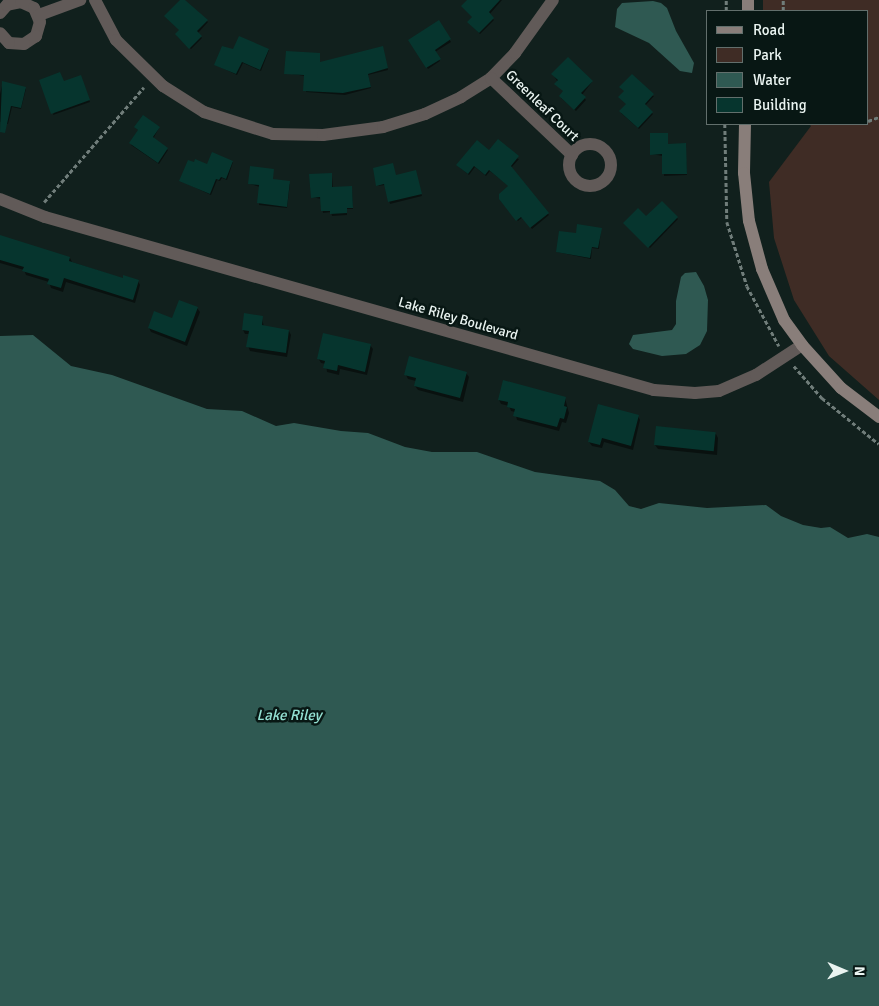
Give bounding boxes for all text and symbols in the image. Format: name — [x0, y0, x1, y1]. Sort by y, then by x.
legend — [706, 10, 869, 125]
text: Road — [753, 21, 785, 39]
text: Park — [753, 46, 782, 64]
street label: Greenleaf Court — [502, 67, 582, 145]
text: Water — [753, 71, 791, 89]
text: Building — [753, 96, 807, 114]
street label: Lake Riley Boulevard — [396, 294, 520, 344]
water label: Lake Riley — [257, 707, 321, 725]
north arrow — [819, 946, 869, 996]
text: N — [851, 966, 868, 976]

